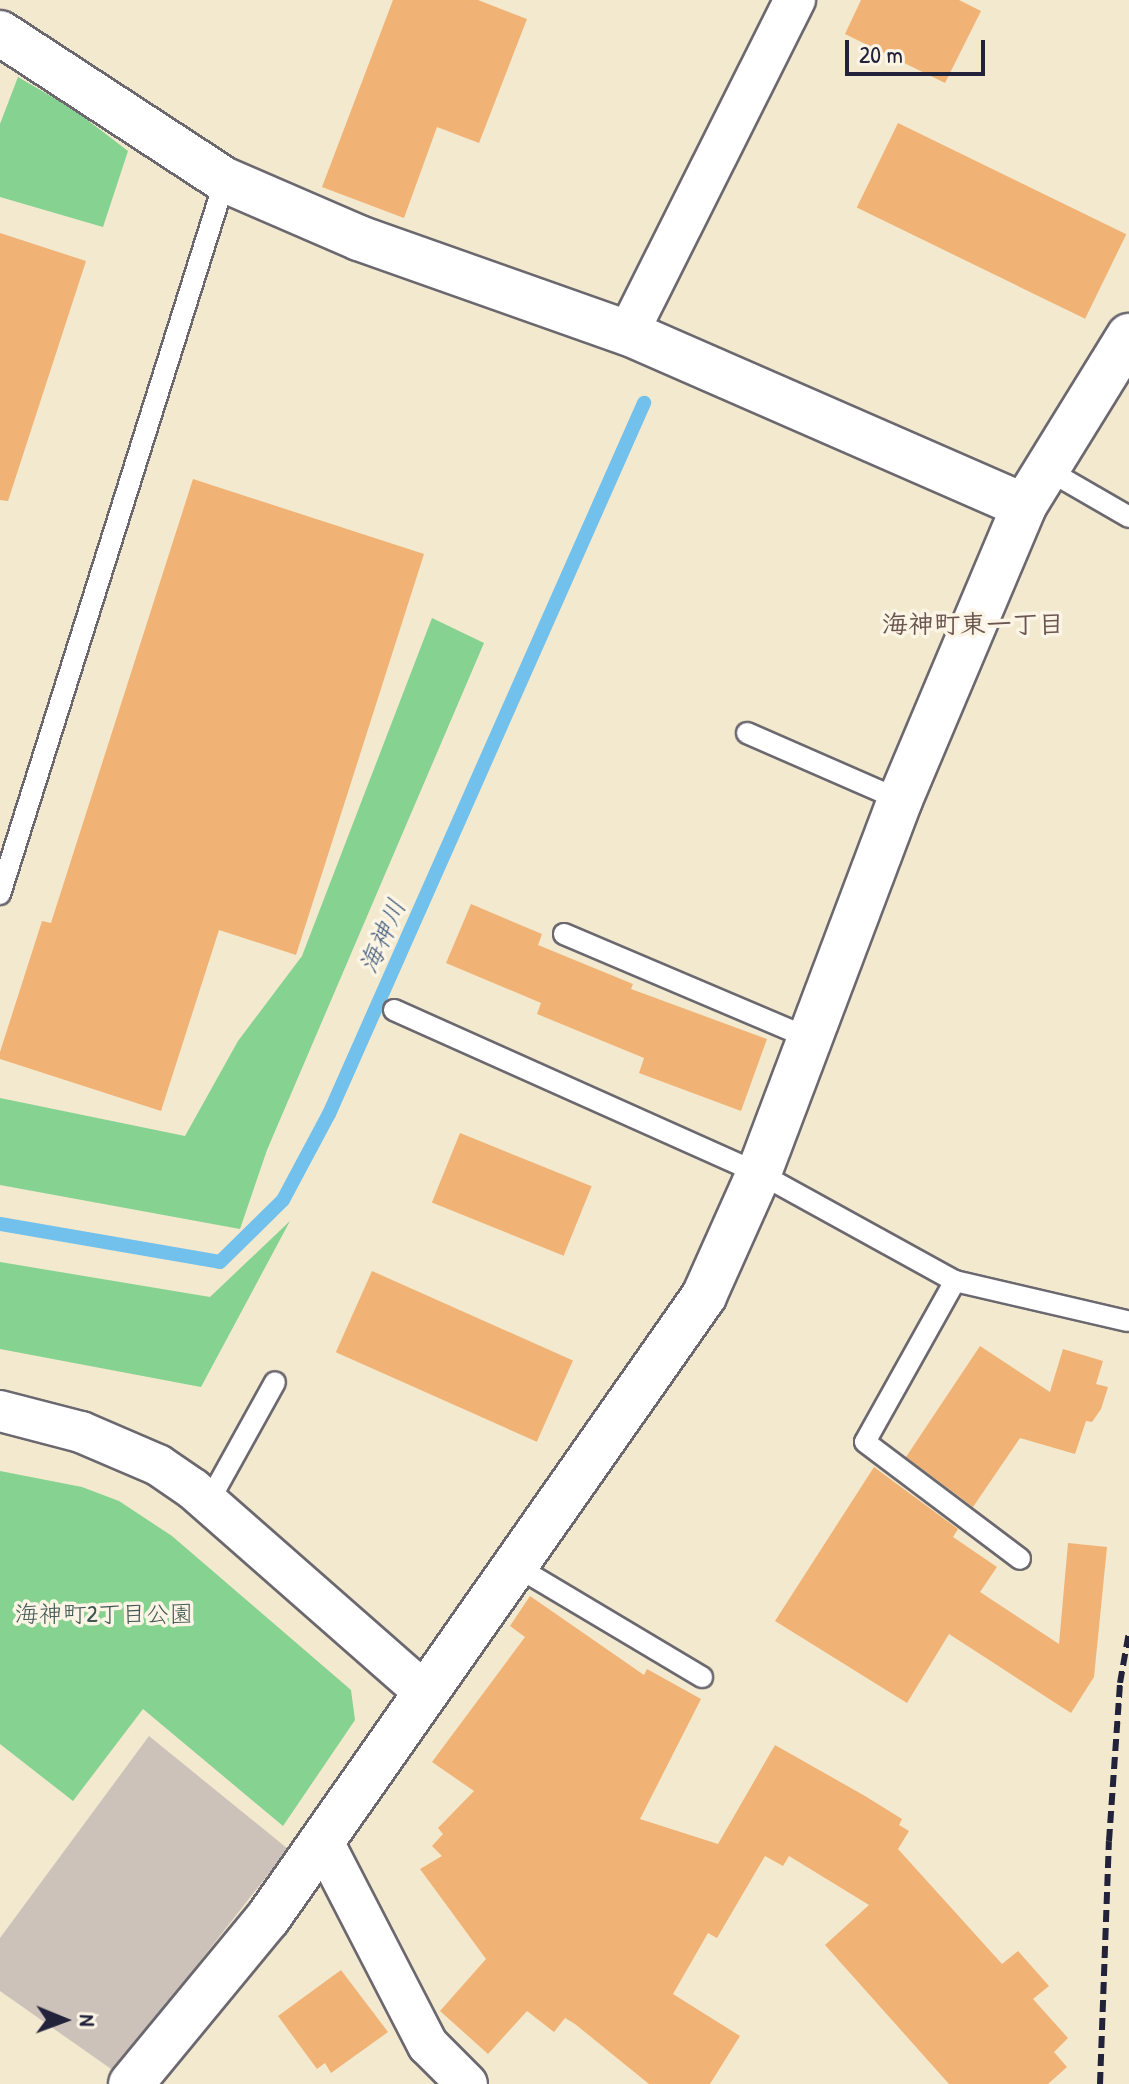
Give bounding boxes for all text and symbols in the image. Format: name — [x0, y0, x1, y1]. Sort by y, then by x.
scale bar — [849, 24, 989, 74]
text: 20 m — [859, 38, 903, 70]
district label: 海神町東一丁目 — [882, 608, 1064, 640]
water label: 海神川 — [352, 894, 412, 978]
park label: 海神町2丁目公園 — [14, 1600, 194, 1628]
north arrow — [24, 1980, 104, 2060]
text: N — [73, 2014, 103, 2027]

